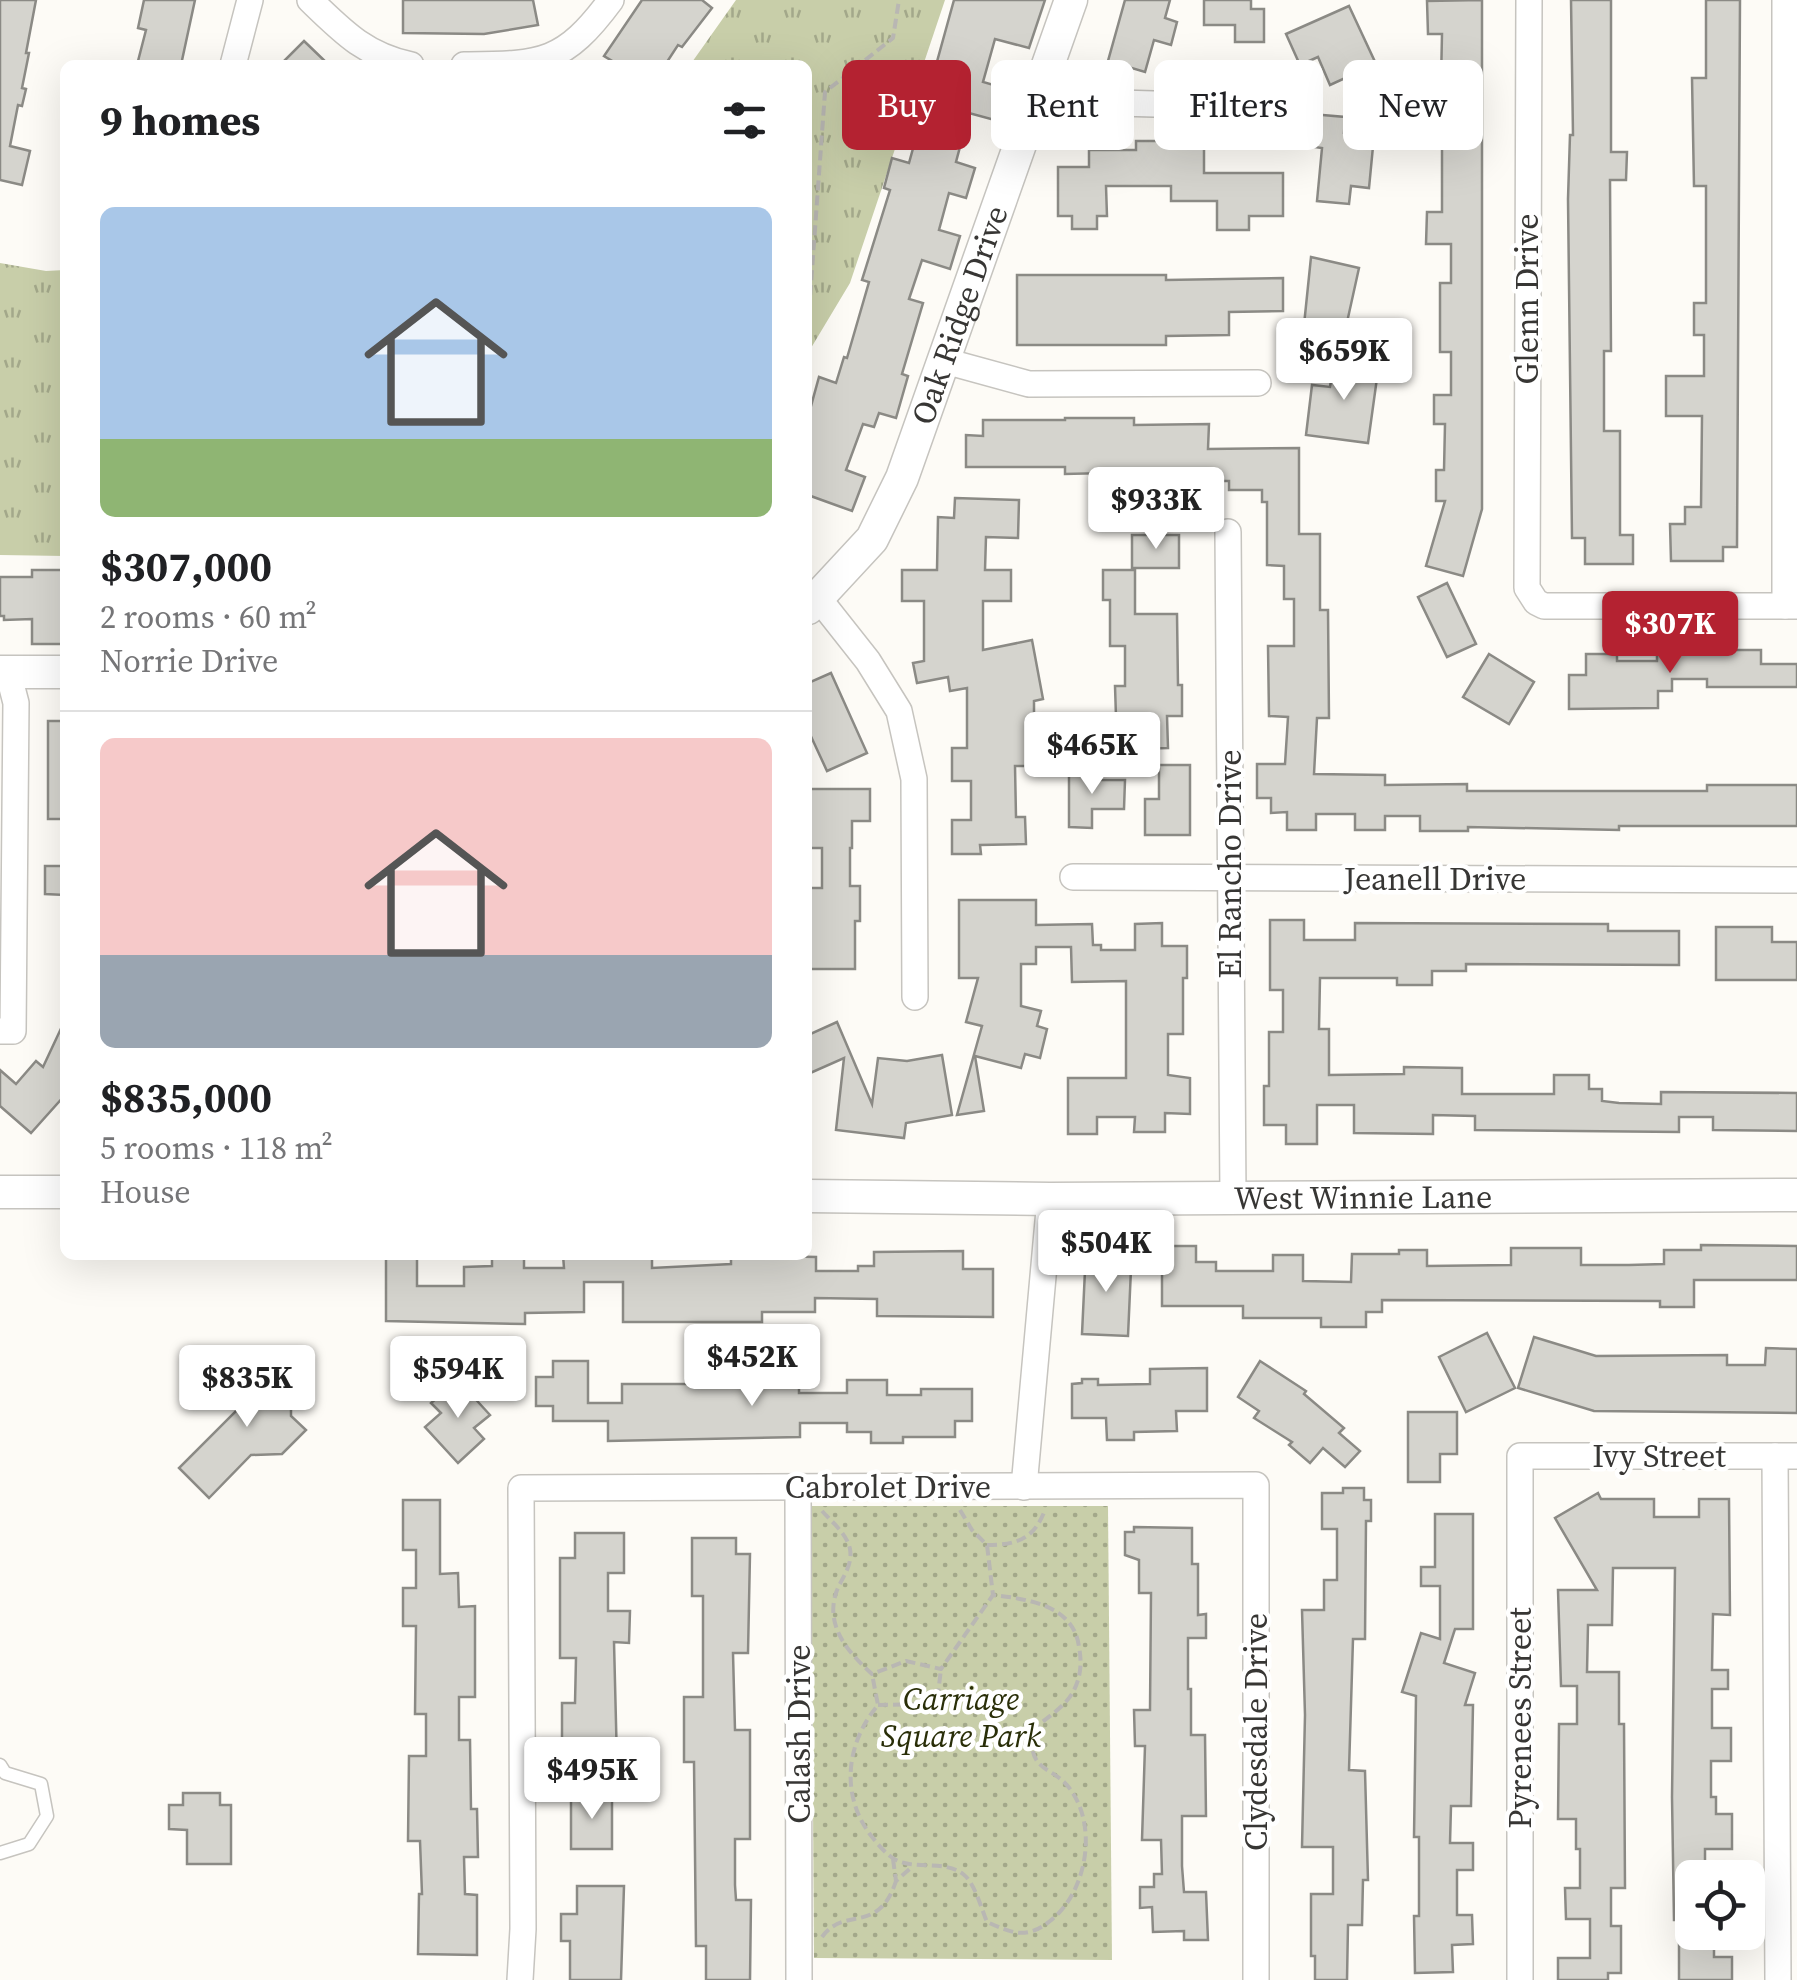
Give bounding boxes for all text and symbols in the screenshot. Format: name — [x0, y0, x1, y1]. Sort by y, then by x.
chip: Buy — [842, 60, 971, 150]
chip: Rent — [991, 60, 1134, 150]
chip: Filters — [1154, 60, 1323, 150]
chip: New — [1343, 60, 1483, 150]
text: 9 homes — [100, 91, 260, 149]
icon: filters — [717, 93, 772, 148]
street label: Oak Ridge Drive — [901, 200, 1019, 430]
street label: Glenn Drive — [1505, 213, 1549, 385]
icon: home — [346, 272, 526, 452]
pin: $659K — [1274, 318, 1414, 403]
text: $659K — [1298, 328, 1390, 372]
pin: $933K — [1086, 467, 1226, 552]
text: $933K — [1110, 477, 1202, 521]
text: $307,000 — [100, 537, 272, 595]
pin: $307K — [1600, 591, 1740, 676]
text: 2 rooms · 60 m² — [100, 595, 317, 639]
text: $307K — [1624, 601, 1716, 645]
text: Norrie Drive — [100, 639, 278, 683]
pin: $465K — [1022, 712, 1162, 797]
text: $465K — [1046, 722, 1138, 766]
street label: El Rancho Drive — [1208, 749, 1252, 979]
icon: home — [346, 803, 526, 983]
street label: Jeanell Drive — [1343, 857, 1526, 901]
text: $835,000 — [100, 1068, 272, 1126]
text: 5 rooms · 118 m² — [100, 1126, 333, 1170]
text: House — [100, 1170, 191, 1214]
street label: West Winnie Lane — [1234, 1175, 1492, 1220]
pin: $504K — [1036, 1210, 1176, 1295]
text: $504K — [1060, 1220, 1152, 1264]
pin: $452K — [682, 1324, 822, 1409]
text: $452K — [706, 1334, 798, 1378]
pin: $594K — [388, 1336, 528, 1421]
pin: $835K — [177, 1345, 317, 1430]
text: $594K — [412, 1346, 504, 1390]
text: $835K — [201, 1355, 293, 1399]
street label: Ivy Street — [1592, 1434, 1726, 1478]
street label: Cabrolet Drive — [785, 1465, 991, 1509]
street label: Pyrenees Street — [1498, 1607, 1542, 1829]
street label: Clydesdale Drive — [1234, 1613, 1278, 1851]
street label: Calash Drive — [777, 1644, 821, 1824]
park label: Carriage Square Park — [881, 1677, 1042, 1758]
pin: $495K — [522, 1737, 662, 1822]
text: $495K — [546, 1747, 638, 1791]
map controls — [1675, 1860, 1765, 1950]
button: locate — [1675, 1860, 1765, 1950]

